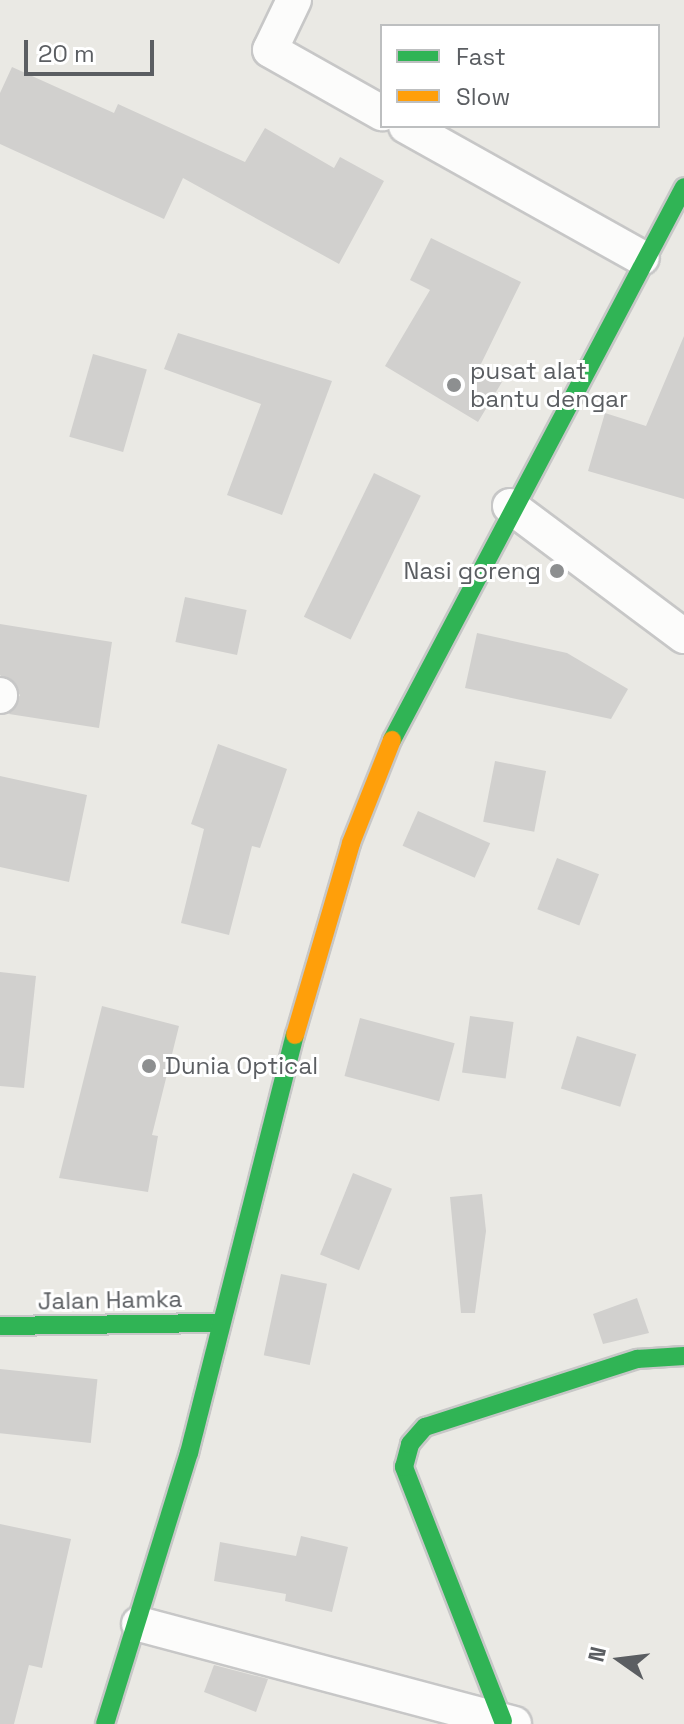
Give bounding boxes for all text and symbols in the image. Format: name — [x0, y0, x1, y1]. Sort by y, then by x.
scale bar — [28, 24, 158, 74]
legend — [380, 24, 660, 128]
text: 20 m — [38, 38, 95, 69]
text: Fast — [456, 41, 506, 72]
text: Slow — [456, 81, 510, 112]
place label: pusat alat bantu dengar — [470, 357, 628, 413]
marker: pusat alat bantu dengar — [445, 376, 463, 394]
place label: Nasi goreng — [403, 557, 541, 585]
marker: Nasi goreng — [548, 562, 566, 580]
place label: Dunia Optical — [165, 1052, 318, 1080]
marker: Dunia Optical — [140, 1057, 158, 1075]
street label: Jalan Hamka — [37, 1284, 183, 1316]
north arrow — [580, 1620, 660, 1700]
text: N — [581, 1644, 612, 1665]

